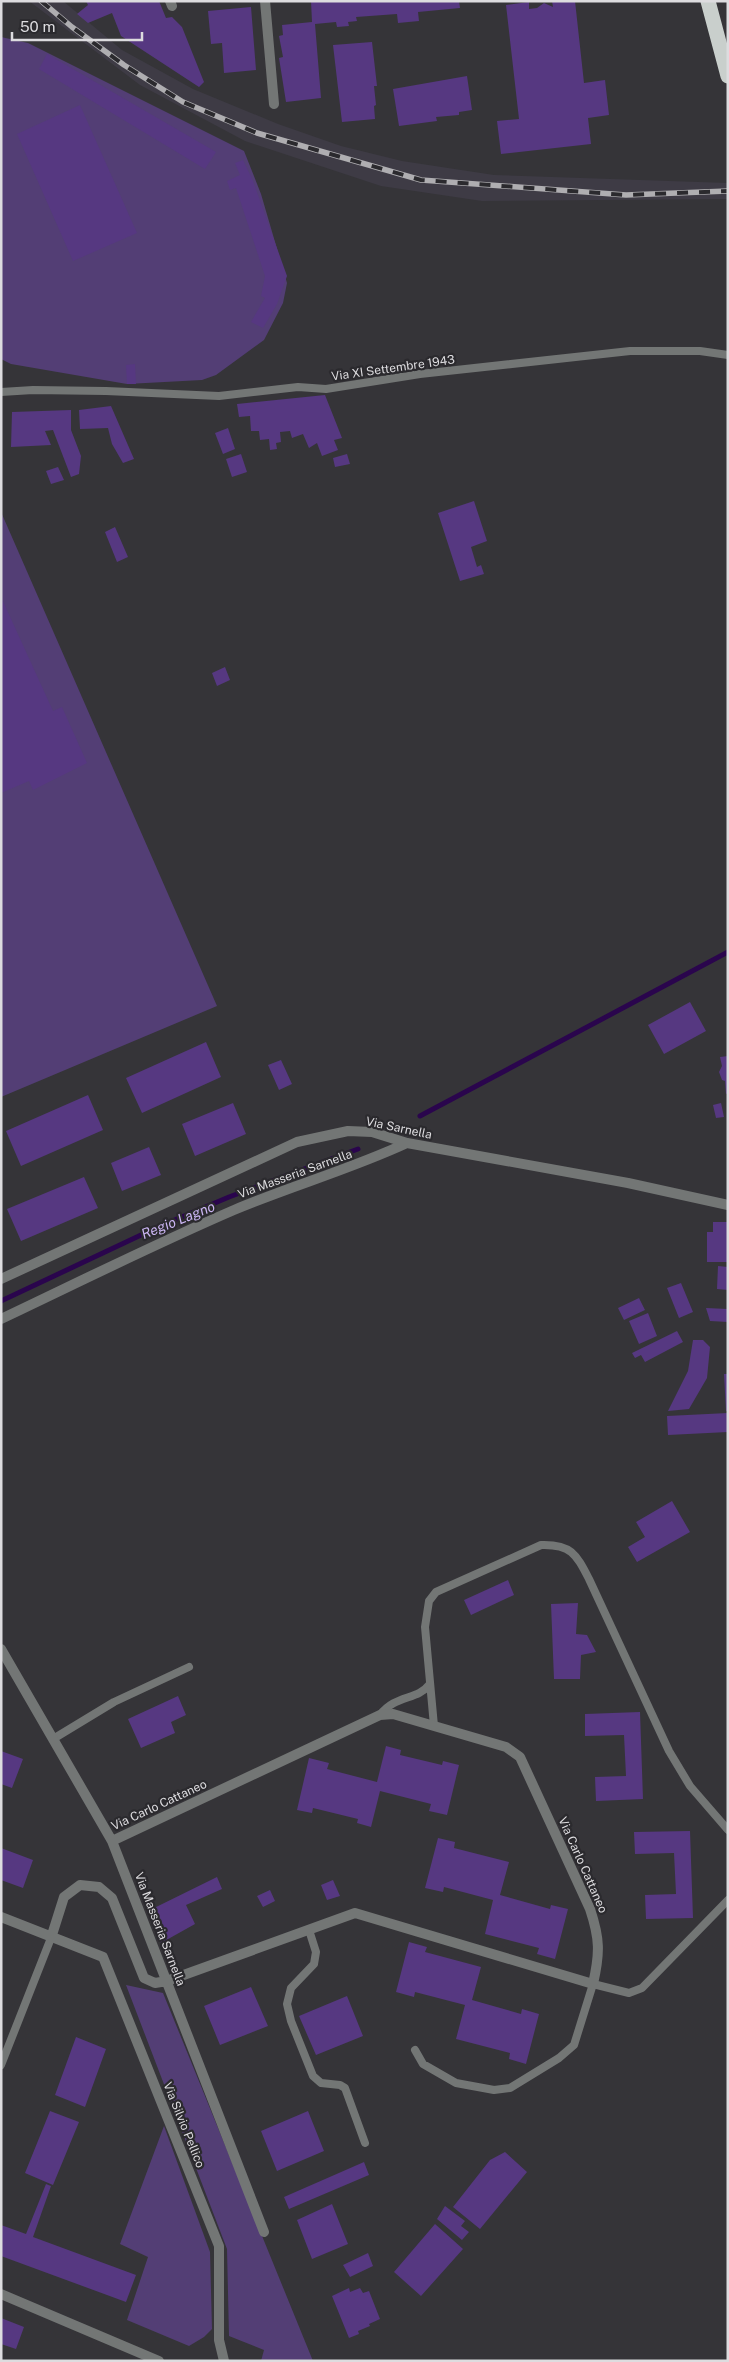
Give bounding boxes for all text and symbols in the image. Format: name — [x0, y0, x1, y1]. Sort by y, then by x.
scale bar — [12, 10, 142, 42]
text: 50 m — [20, 18, 55, 35]
street label: Via XI Settembre 1943 — [330, 352, 456, 384]
street label: Via Sarnella — [365, 1114, 433, 1142]
street label: Via Masseria Sarnella — [236, 1147, 354, 1201]
water label: Regio Lagno — [139, 1198, 217, 1242]
street label: Via Carlo Cattaneo — [109, 1777, 209, 1833]
street label: Via Carlo Cattaneo — [556, 1815, 611, 1915]
street label: Via Masseria Sarnella — [132, 1870, 188, 1988]
street label: Via Silvio Pellico — [160, 2080, 208, 2170]

